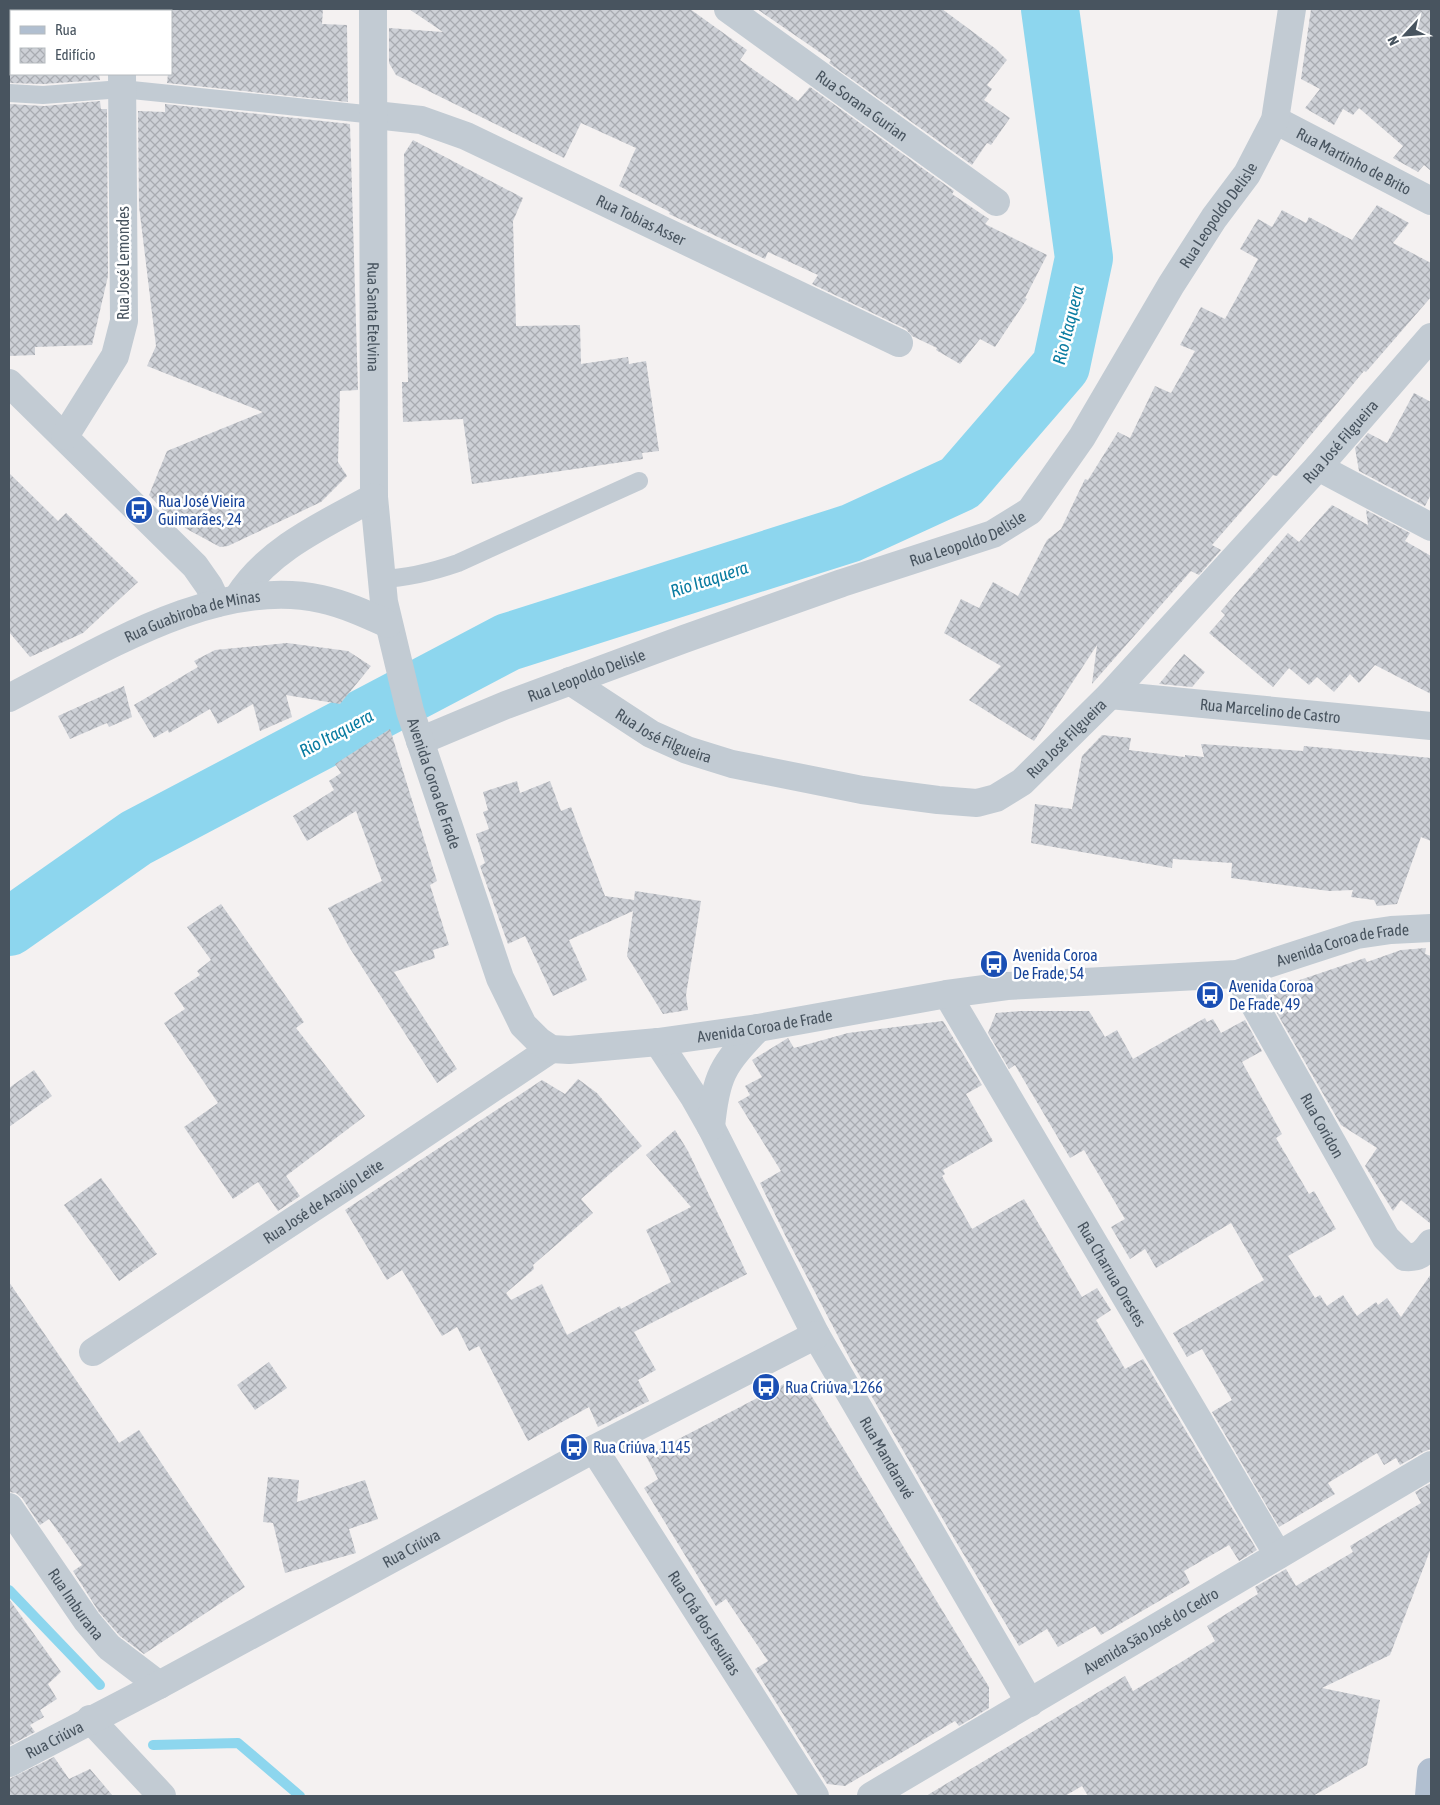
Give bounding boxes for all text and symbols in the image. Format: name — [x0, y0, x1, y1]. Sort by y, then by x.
legend — [10, 10, 172, 75]
north arrow — [1380, 10, 1430, 60]
text: Rua — [55, 21, 77, 38]
text: N — [1384, 33, 1402, 48]
text: Edifício — [55, 46, 96, 63]
street label: Rua Sorana Gurian — [812, 66, 911, 145]
street label: Rua Martinho de Brito — [1294, 124, 1414, 198]
street label: Rua Leopoldo Delisle — [1176, 159, 1260, 271]
street label: Rua Tobias Asser — [593, 191, 689, 249]
street label: Rua José Lemondes — [114, 206, 132, 320]
street label: Rua Santa Etelvina — [365, 262, 383, 372]
water label: Rio Itaquera — [1048, 283, 1088, 367]
street label: Rua José Filgueira — [1299, 396, 1381, 487]
place label: Rua José Vieira Guimarães, 24 — [158, 492, 245, 528]
bus stop icon: Rua José Vieira Guimarães, 24 — [124, 495, 154, 525]
street label: Rua Leopoldo Delisle — [907, 507, 1029, 570]
water label: Rio Itaquera — [667, 556, 751, 601]
street label: Rua Guabiroba de Minas — [121, 587, 262, 646]
street label: Rua Leopoldo Delisle — [525, 645, 648, 705]
street label: Rua José Filgueira — [1023, 695, 1110, 782]
street label: Rua Marcelino de Castro — [1199, 695, 1341, 726]
street label: Rua José Filgueira — [612, 704, 714, 766]
water label: Rio Itaquera — [295, 705, 377, 761]
street label: Avenida Coroa de Frade — [404, 716, 465, 851]
street label: Avenida Coroa de Frade — [1274, 920, 1409, 970]
place label: Avenida Coroa De Frade, 54 — [1013, 946, 1098, 982]
bus stop icon: Avenida Coroa De Frade, 54 — [979, 949, 1009, 979]
place label: Avenida Coroa De Frade, 49 — [1229, 977, 1314, 1013]
bus stop icon: Avenida Coroa De Frade, 49 — [1195, 980, 1225, 1010]
street label: Avenida Coroa de Frade — [696, 1006, 834, 1045]
street label: Rua Coridon — [1297, 1090, 1348, 1161]
street label: Rua José de Araújo Leite — [260, 1155, 386, 1247]
street label: Rua Charrua Orestes — [1074, 1218, 1150, 1330]
bus stop icon: Rua Criúva, 1266 — [751, 1372, 781, 1402]
place label: Rua Criúva, 1266 — [785, 1378, 883, 1396]
street label: Rua Mandaravé — [856, 1413, 918, 1502]
bus stop icon: Rua Criúva, 1145 — [559, 1432, 589, 1462]
place label: Rua Criúva, 1145 — [593, 1438, 691, 1456]
street label: Rua Criúva — [379, 1525, 443, 1571]
street label: Rua Imburana — [45, 1565, 108, 1643]
street label: Rua Chá dos Jesuítas — [665, 1567, 745, 1679]
street label: Avenida São José do Cedro — [1080, 1584, 1221, 1677]
street label: Rua Criúva — [22, 1717, 86, 1762]

